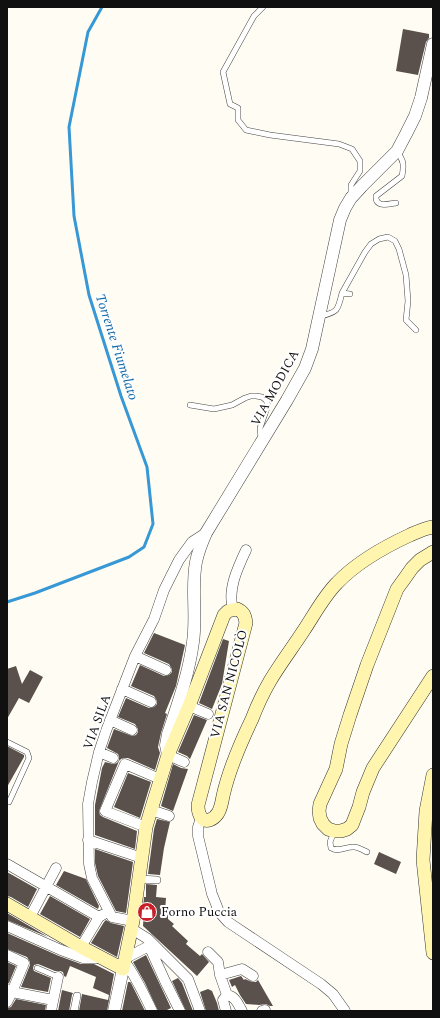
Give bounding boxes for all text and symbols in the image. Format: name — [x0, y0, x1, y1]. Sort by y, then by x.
water label: Torrente Fiumelato — [90, 291, 144, 403]
street label: VIA MODICA — [246, 346, 304, 430]
street label: VIA SAN NICOLÒ — [205, 627, 253, 741]
street label: VIA SILA — [78, 691, 116, 752]
shop icon: Forno Puccia — [136, 901, 158, 923]
place label: Forno Puccia — [161, 902, 238, 922]

